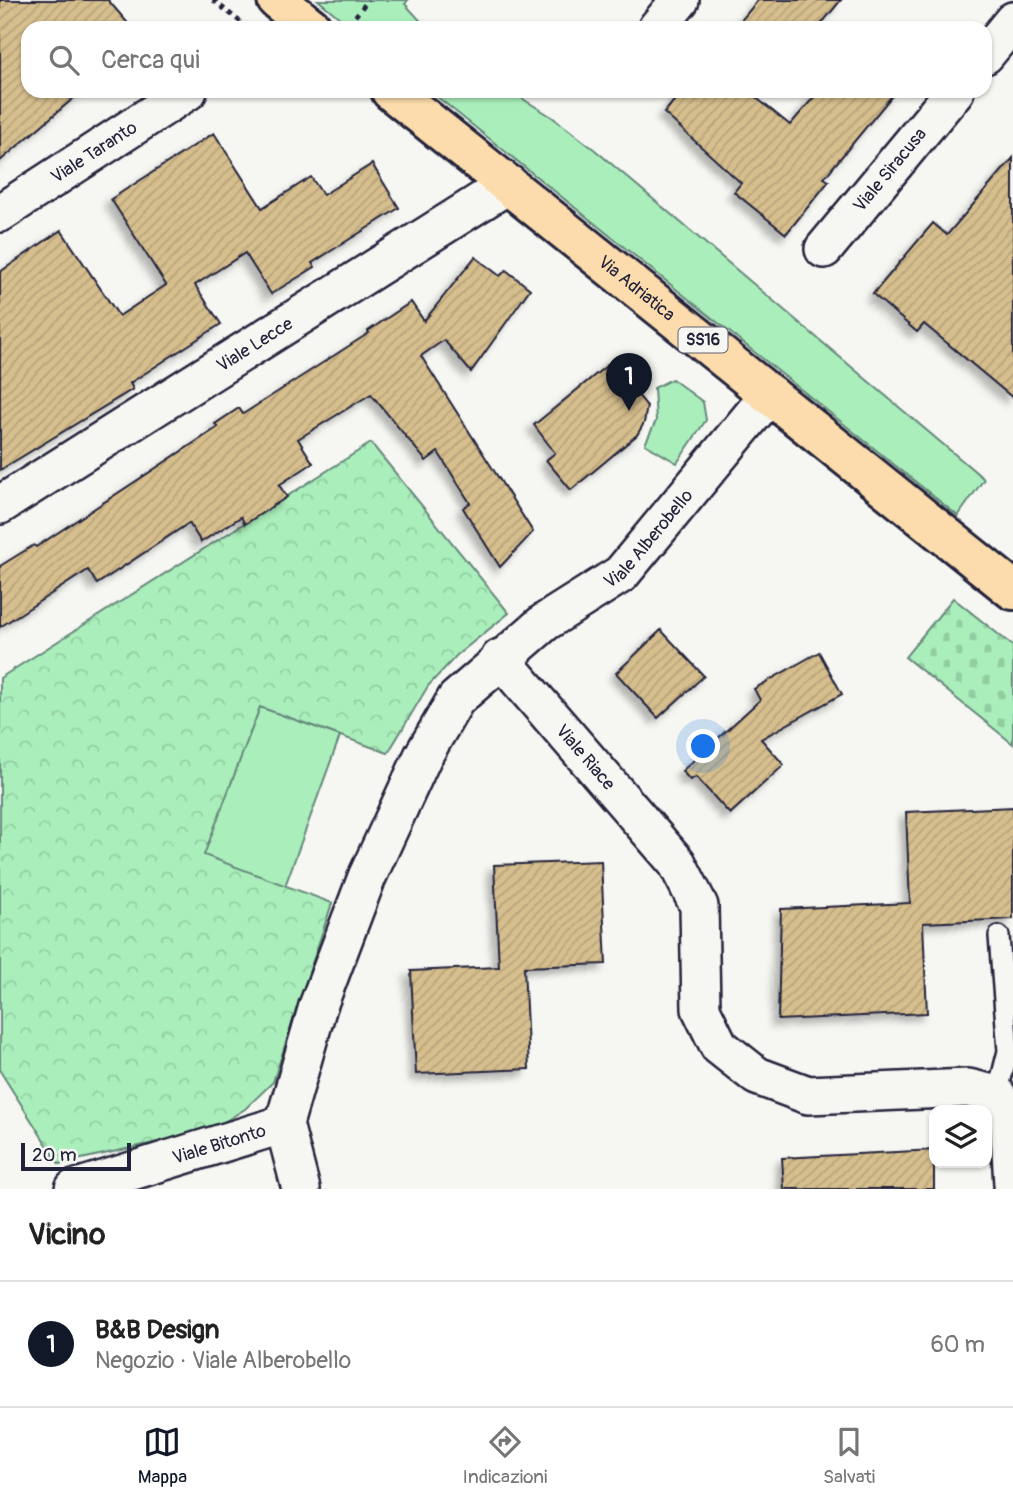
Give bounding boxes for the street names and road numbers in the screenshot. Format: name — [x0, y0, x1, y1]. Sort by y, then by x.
street label: Viale Taranto — [47, 116, 142, 188]
street label: Viale Siracusa — [848, 123, 931, 217]
street label: Via Adriatica — [593, 250, 680, 326]
street label: Viale Lecce — [212, 312, 297, 377]
road number: SS16 — [678, 328, 728, 352]
street label: Viale Alberobello — [599, 484, 698, 593]
street label: Viale Riace — [551, 720, 620, 795]
street label: Viale Bitonto — [170, 1119, 269, 1169]

